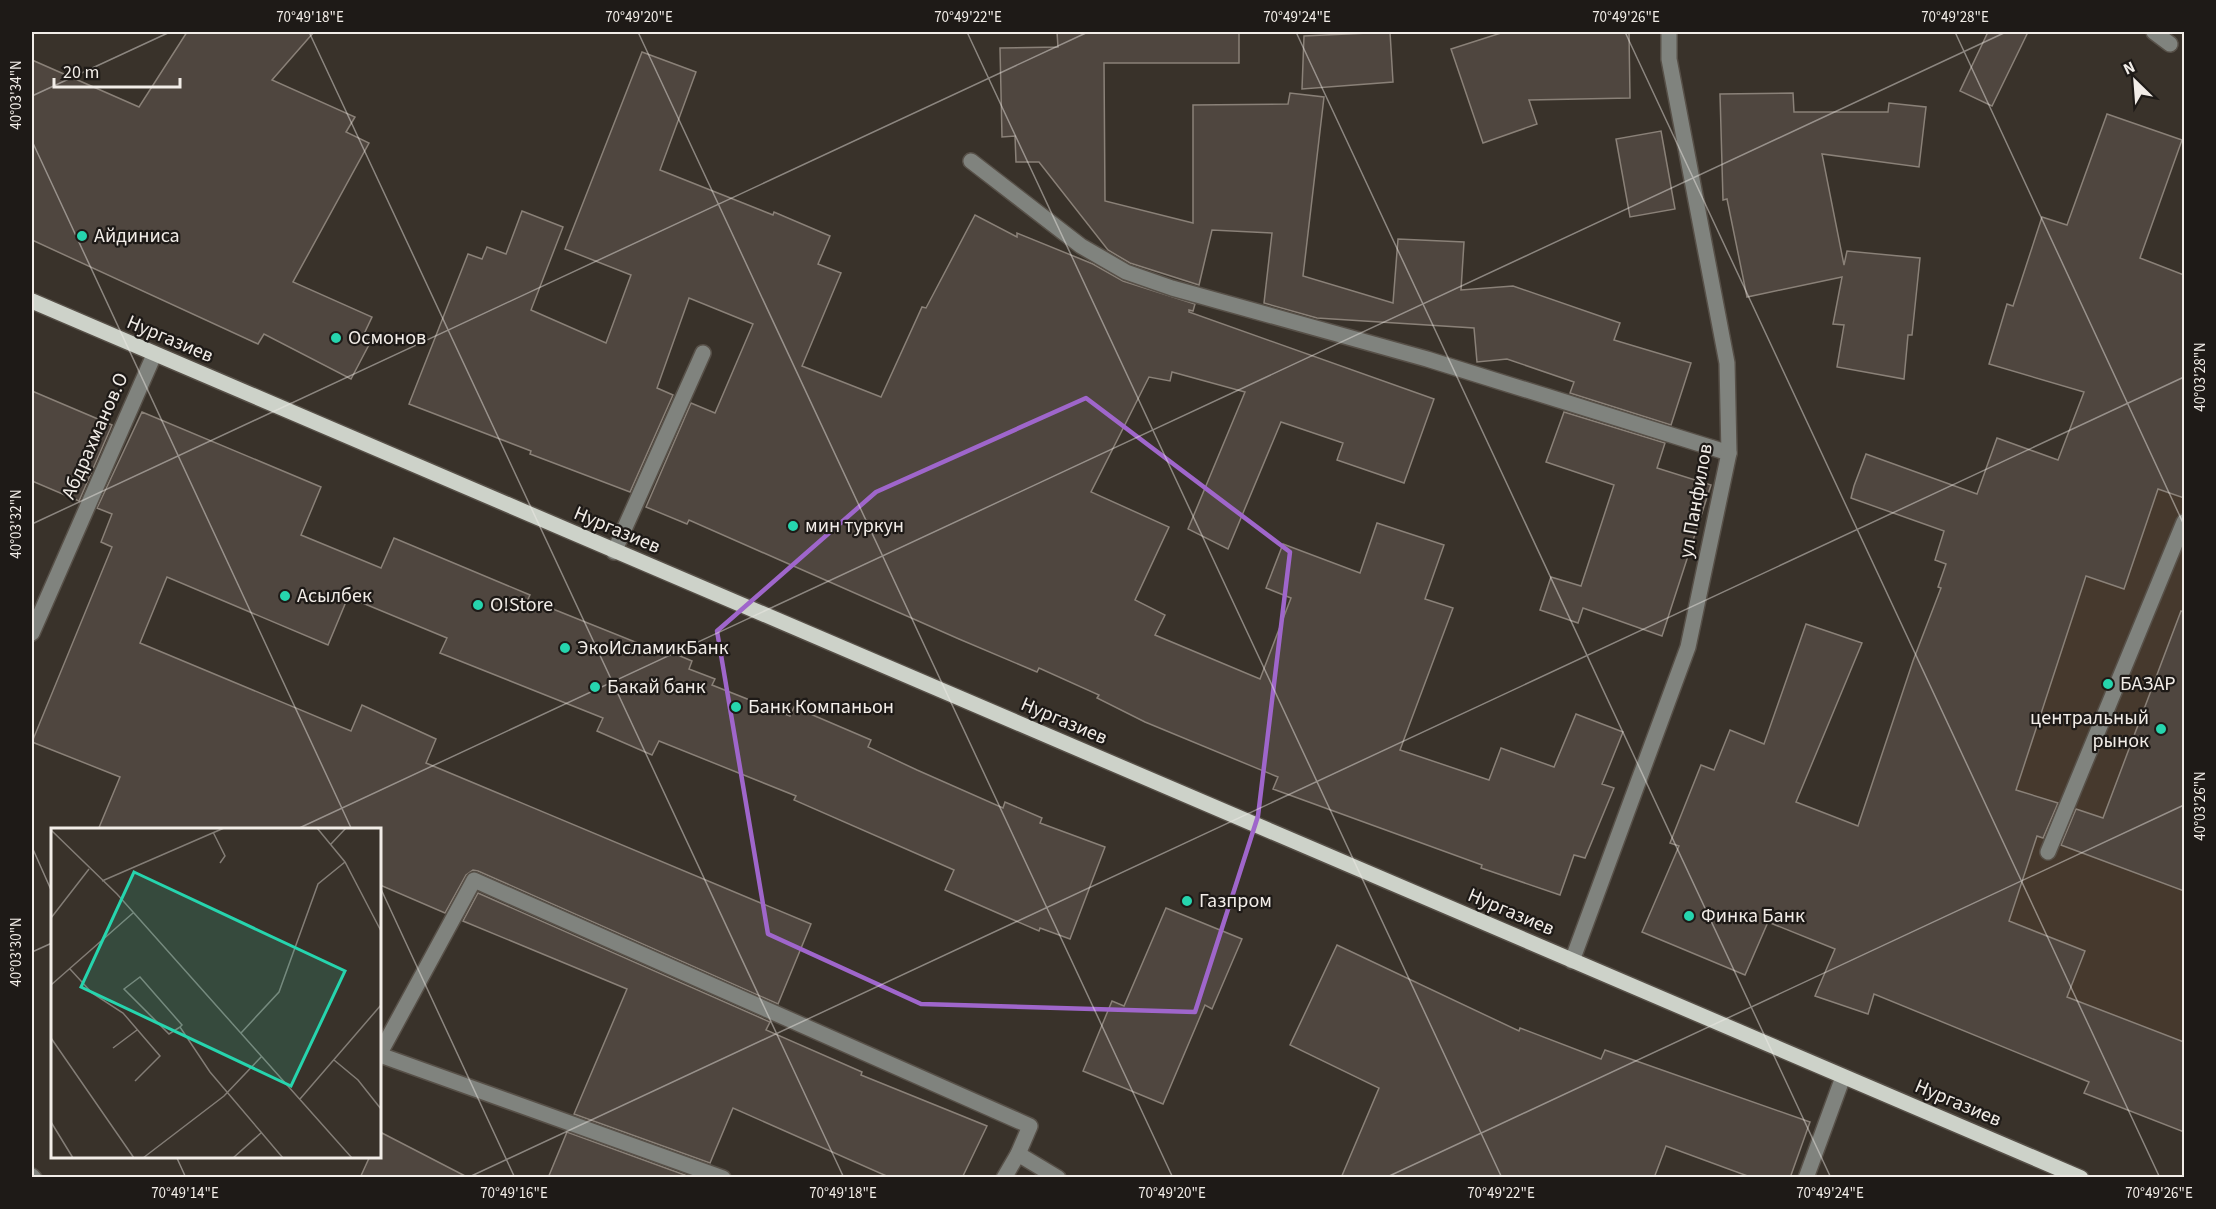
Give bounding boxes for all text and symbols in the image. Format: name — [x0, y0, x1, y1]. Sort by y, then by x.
text: 70°49'18"E — [276, 7, 344, 28]
text: 70°49'20"E — [605, 7, 673, 28]
text: 70°49'22"E — [934, 7, 1002, 28]
text: 70°49'24"E — [1263, 7, 1331, 28]
text: 70°49'26"E — [1592, 7, 1660, 28]
text: 70°49'28"E — [1921, 7, 1989, 28]
scale bar — [54, 51, 180, 89]
north arrow — [2105, 51, 2165, 111]
text: N — [2120, 56, 2139, 81]
text: 40°03'34"N — [6, 60, 27, 130]
text: 20 m — [63, 60, 99, 85]
place label: Айдиниса — [94, 222, 180, 250]
marker: Айдиниса — [75, 229, 89, 243]
street label: Нургазиев — [122, 308, 218, 370]
place label: Осмонов — [348, 324, 426, 352]
marker: Осмонов — [329, 331, 343, 345]
text: 40°03'28"N — [2190, 342, 2211, 412]
street label: Абдрахманов.О — [55, 368, 135, 504]
street label: ул Панфилов — [1672, 442, 1720, 560]
text: 40°03'32"N — [6, 489, 27, 559]
street label: Нургазиев — [569, 499, 665, 561]
place label: мин туркун — [805, 512, 904, 540]
marker: мин туркун — [786, 519, 800, 533]
place label: Асылбек — [297, 582, 372, 610]
marker: Асылбек — [278, 589, 292, 603]
place label: O!Store — [490, 591, 553, 619]
marker: O!Store — [471, 598, 485, 612]
place label: ЭкоИсламикБанк — [577, 634, 729, 662]
marker: ЭкоИсламикБанк — [558, 641, 572, 655]
place label: БАЗАР — [2120, 670, 2176, 698]
place label: Бакай банк — [607, 673, 706, 701]
marker: БАЗАР — [2101, 677, 2115, 691]
marker: Бакай банк — [588, 680, 602, 694]
street label: Нургазиев — [1016, 690, 1112, 752]
place label: Банк Компаньон — [748, 693, 894, 721]
marker: Банк Компаньон — [729, 700, 743, 714]
place label: центральный рынок — [2030, 704, 2149, 755]
marker: центральный рынок — [2154, 722, 2168, 736]
text: 40°03'26"N — [2190, 771, 2211, 841]
inset map — [51, 828, 381, 1158]
street label: Нургазиев — [1463, 881, 1559, 943]
place label: Газпром — [1199, 887, 1272, 915]
marker: Газпром — [1180, 894, 1194, 908]
place label: Финка Банк — [1701, 902, 1805, 930]
marker: Финка Банк — [1682, 909, 1696, 923]
text: 40°03'30"N — [6, 917, 27, 987]
street label: Нургазиев — [1910, 1072, 2006, 1134]
text: 70°49'14"E — [151, 1183, 219, 1204]
text: 70°49'16"E — [480, 1183, 548, 1204]
text: 70°49'18"E — [809, 1183, 877, 1204]
text: 70°49'20"E — [1138, 1183, 1206, 1204]
text: 70°49'22"E — [1467, 1183, 1535, 1204]
text: 70°49'24"E — [1796, 1183, 1864, 1204]
text: 70°49'26"E — [2125, 1183, 2193, 1204]

